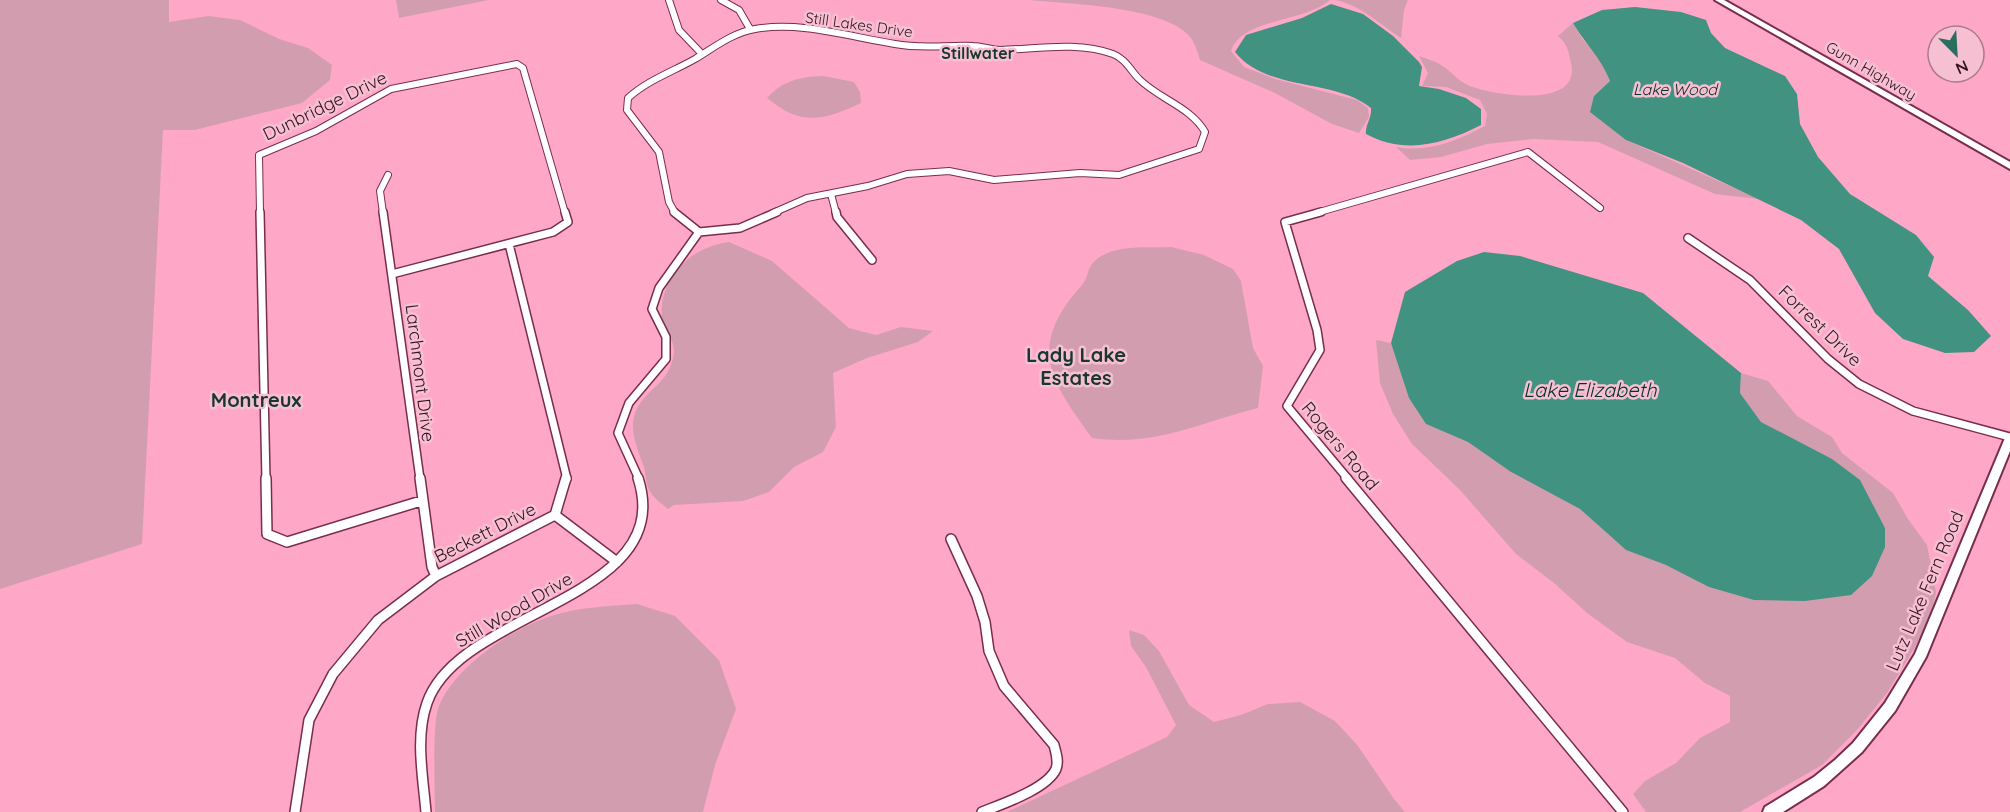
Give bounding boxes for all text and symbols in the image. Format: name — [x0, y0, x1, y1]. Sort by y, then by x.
street label: Still Lakes Drive — [804, 8, 914, 41]
north arrow — [1926, 24, 1986, 84]
street label: Gunn Highway — [1823, 37, 1920, 104]
district label: Stillwater — [941, 43, 1015, 63]
text: N — [1953, 56, 1972, 79]
street label: Dunbridge Drive — [259, 66, 391, 146]
water label: Lake Wood — [1633, 79, 1719, 99]
street label: Forrest Drive — [1774, 280, 1867, 371]
street label: Larchmont Drive — [401, 303, 440, 443]
district label: Lady Lake Estates — [1026, 342, 1126, 390]
water label: Lake Elizabeth — [1523, 377, 1657, 402]
district label: Montreux — [211, 387, 301, 412]
street label: Rogers Road — [1297, 397, 1384, 495]
street label: Beckett Drive — [430, 497, 539, 568]
street label: Lutz Lake Fern Road — [1880, 507, 1969, 674]
street label: Still Wood Drive — [451, 567, 576, 652]

